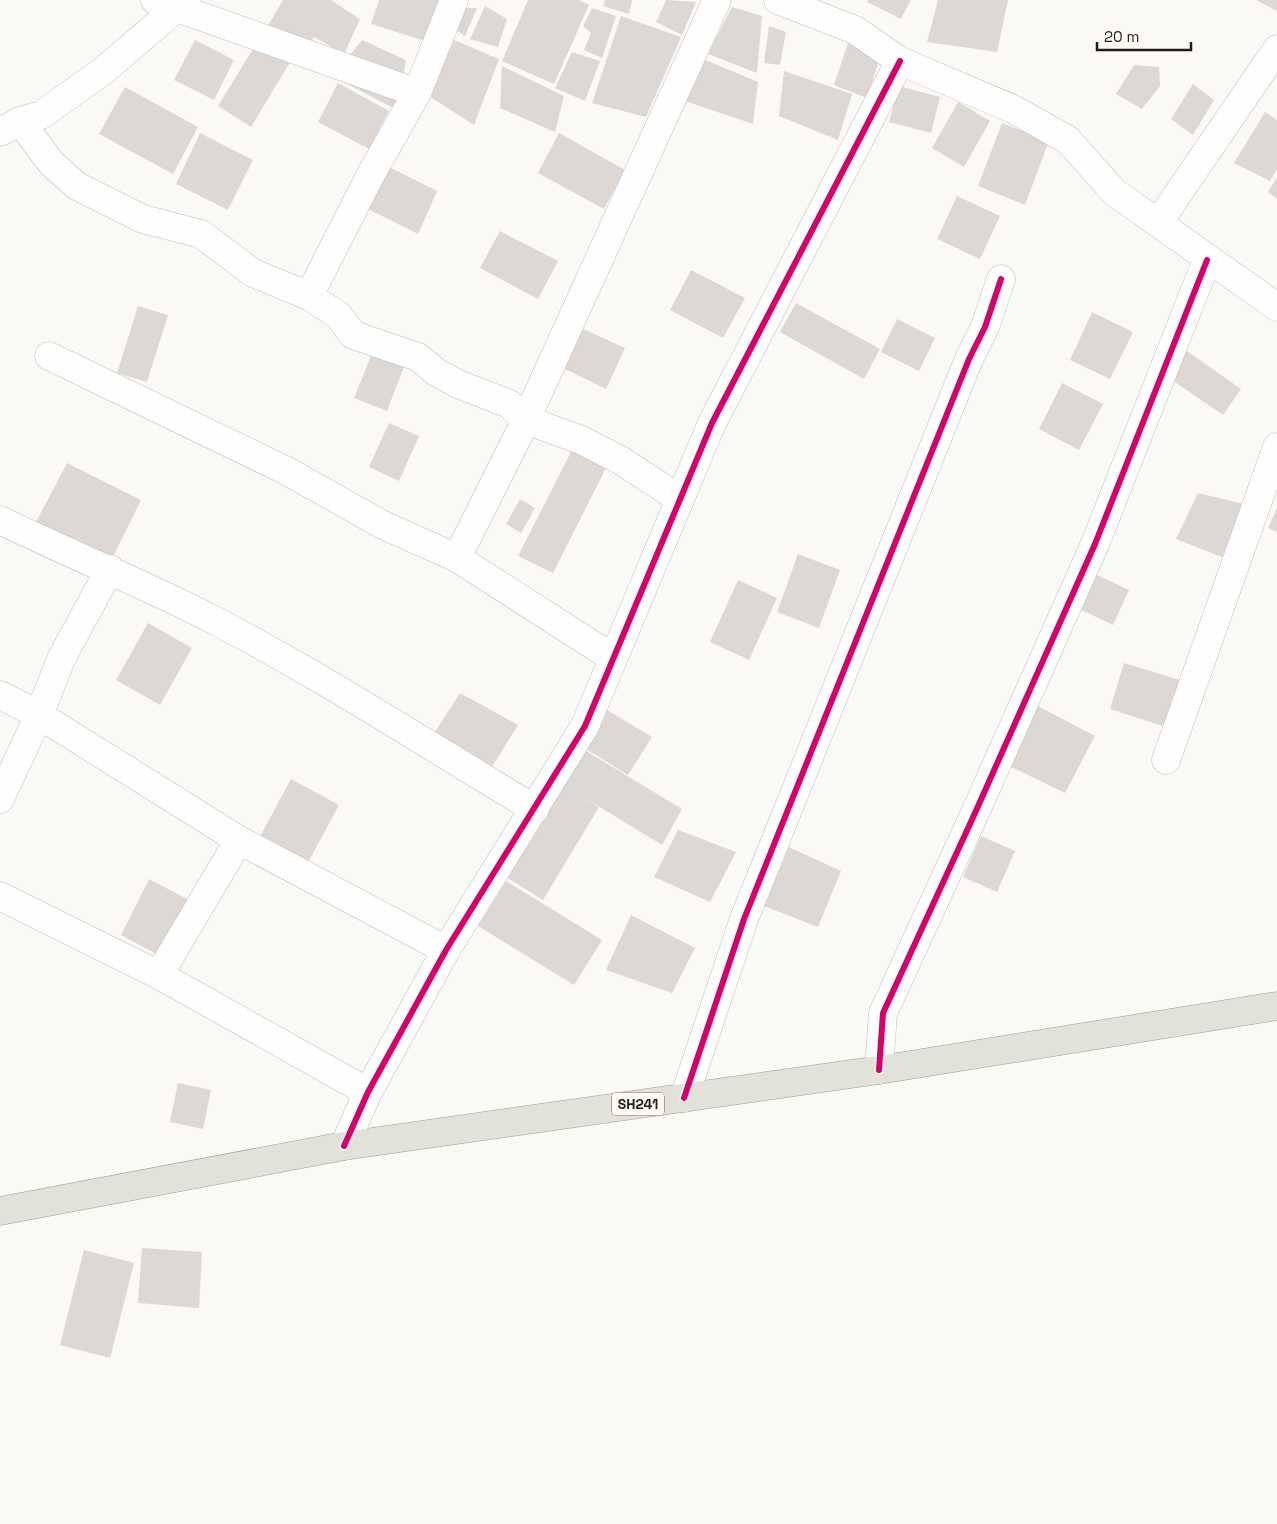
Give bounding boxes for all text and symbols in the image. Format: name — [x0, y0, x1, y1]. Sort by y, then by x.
scale bar — [1097, 20, 1191, 52]
text: 20 m — [1104, 27, 1139, 46]
road number: SH241 — [612, 1092, 664, 1116]

